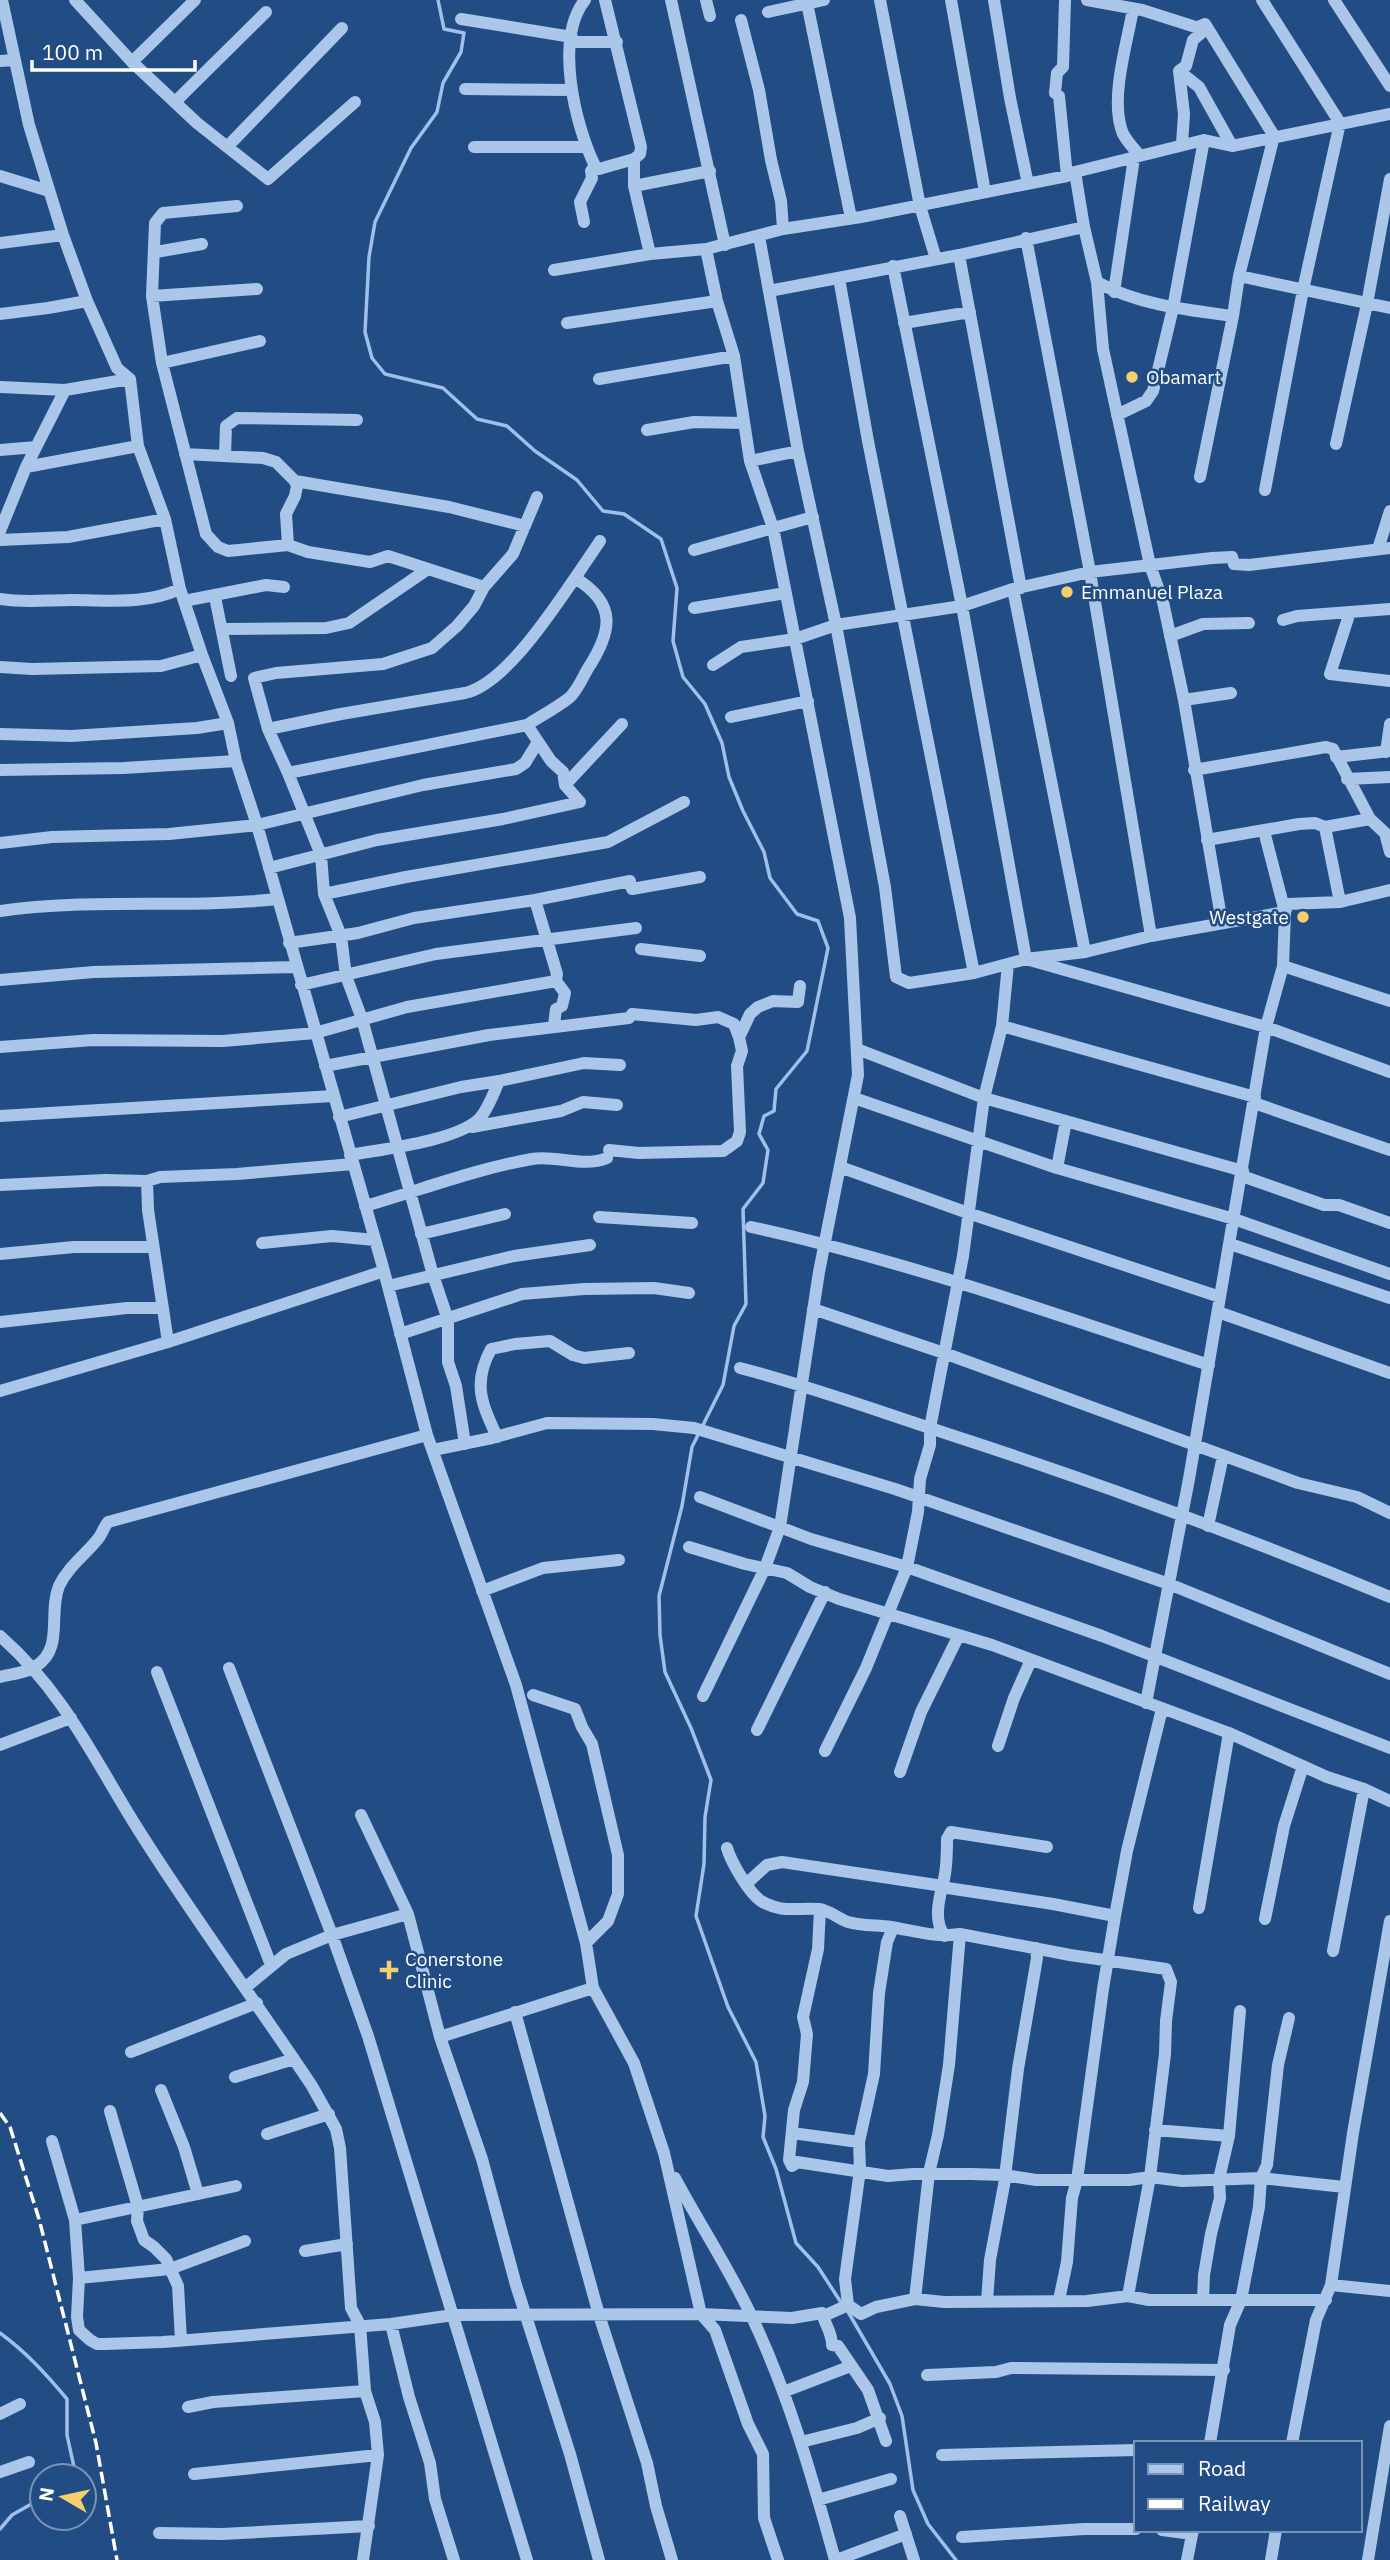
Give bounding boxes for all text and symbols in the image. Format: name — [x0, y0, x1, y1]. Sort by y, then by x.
scale bar — [32, 28, 194, 72]
text: 100 m — [42, 38, 103, 66]
place label: Obamart — [1146, 365, 1221, 389]
marker: Obamart — [1124, 369, 1140, 385]
place label: Emmanuel Plaza — [1081, 580, 1223, 604]
marker: Emmanuel Plaza — [1059, 584, 1075, 600]
place label: Westgate — [1209, 905, 1289, 929]
marker: Westgate — [1295, 909, 1311, 925]
place label: Conerstone Clinic — [405, 1947, 503, 1993]
marker: Conerstone Clinic — [379, 1960, 399, 1980]
legend — [1134, 2441, 1362, 2532]
text: Road — [1198, 2454, 1246, 2482]
north arrow — [28, 2462, 98, 2532]
text: N — [33, 2486, 59, 2503]
text: Railway — [1198, 2489, 1271, 2517]

